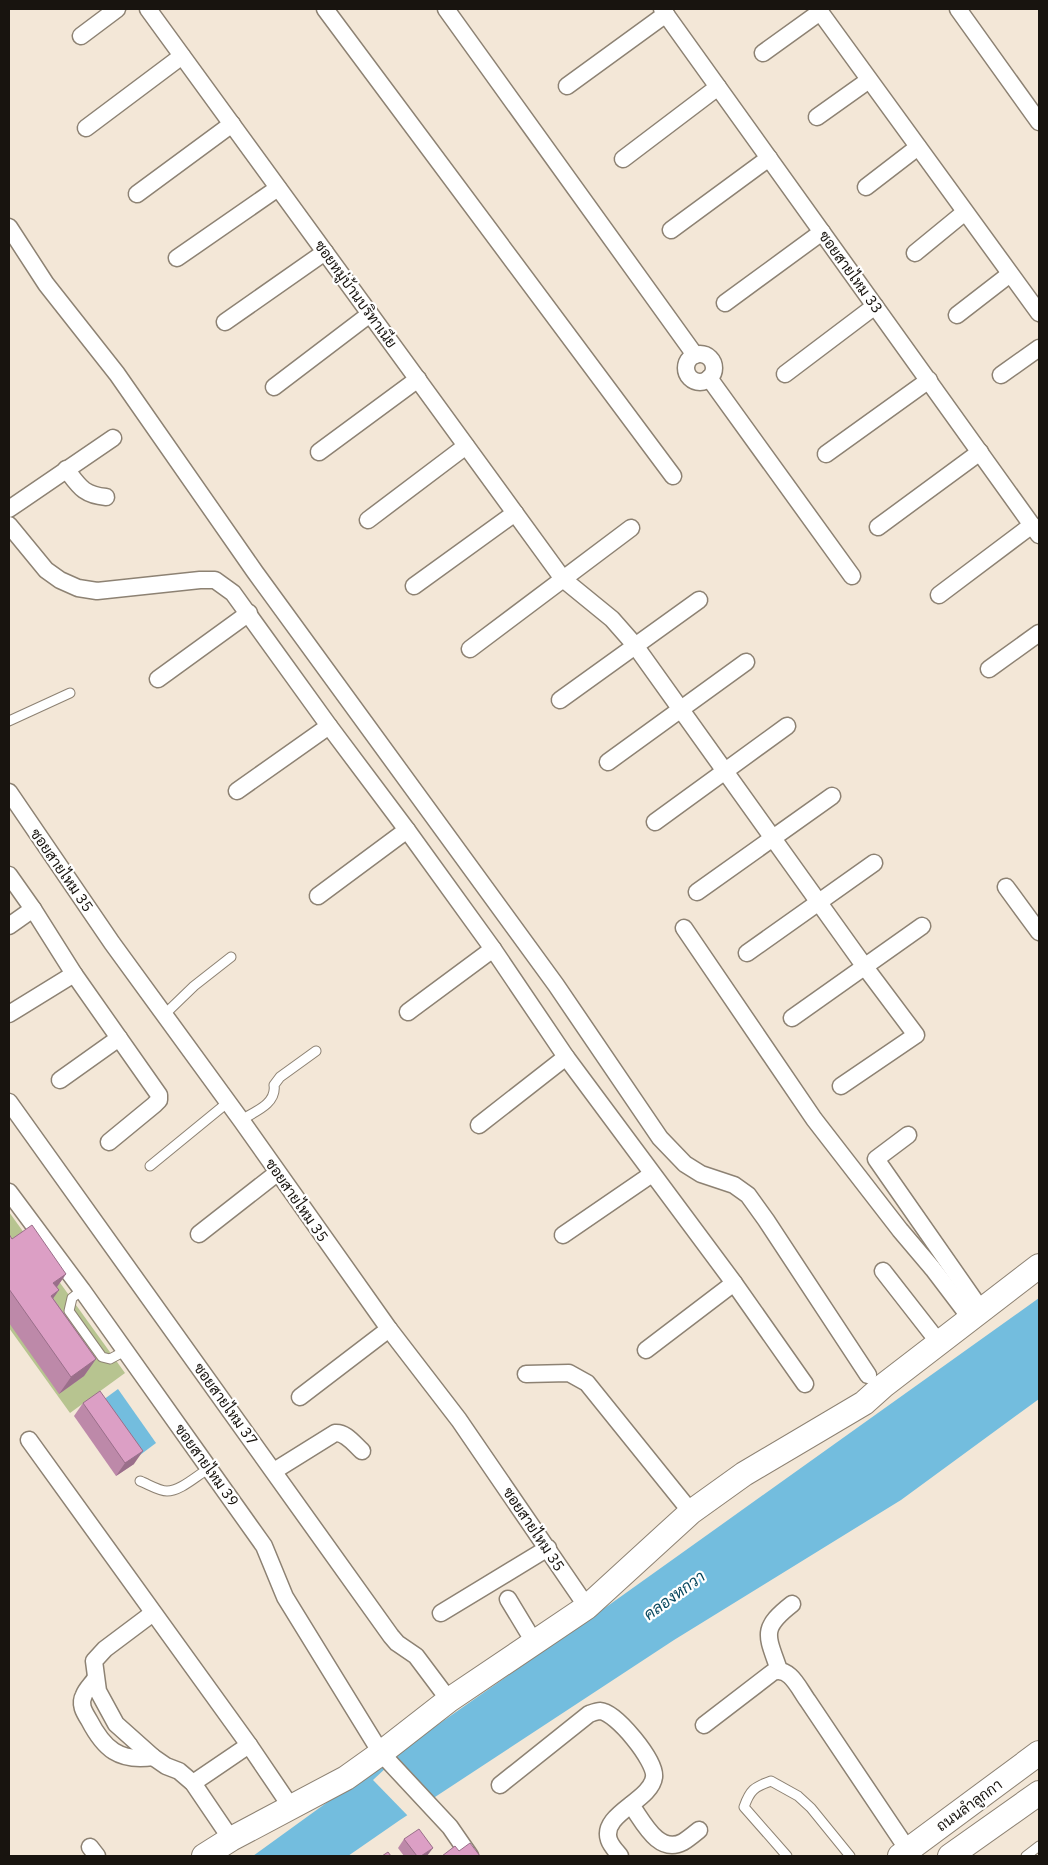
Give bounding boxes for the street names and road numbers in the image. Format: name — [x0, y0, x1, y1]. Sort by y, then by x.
street label: ซอยสายไหม 33 — [815, 227, 887, 317]
street label: ซอยหมู่บ้านบริทาเนีย — [310, 236, 402, 352]
street label: ซอยสายไหม 35 — [26, 825, 98, 915]
street label: ซอยสายไหม 35 — [261, 1155, 333, 1245]
street label: ซอยสายไหม 37 — [190, 1359, 262, 1449]
street label: ซอยสายไหม 39 — [171, 1420, 243, 1510]
street label: ซอยสายไหม 35 — [499, 1483, 569, 1575]
street label: ถนนลำลูกกา — [932, 1775, 1006, 1836]

